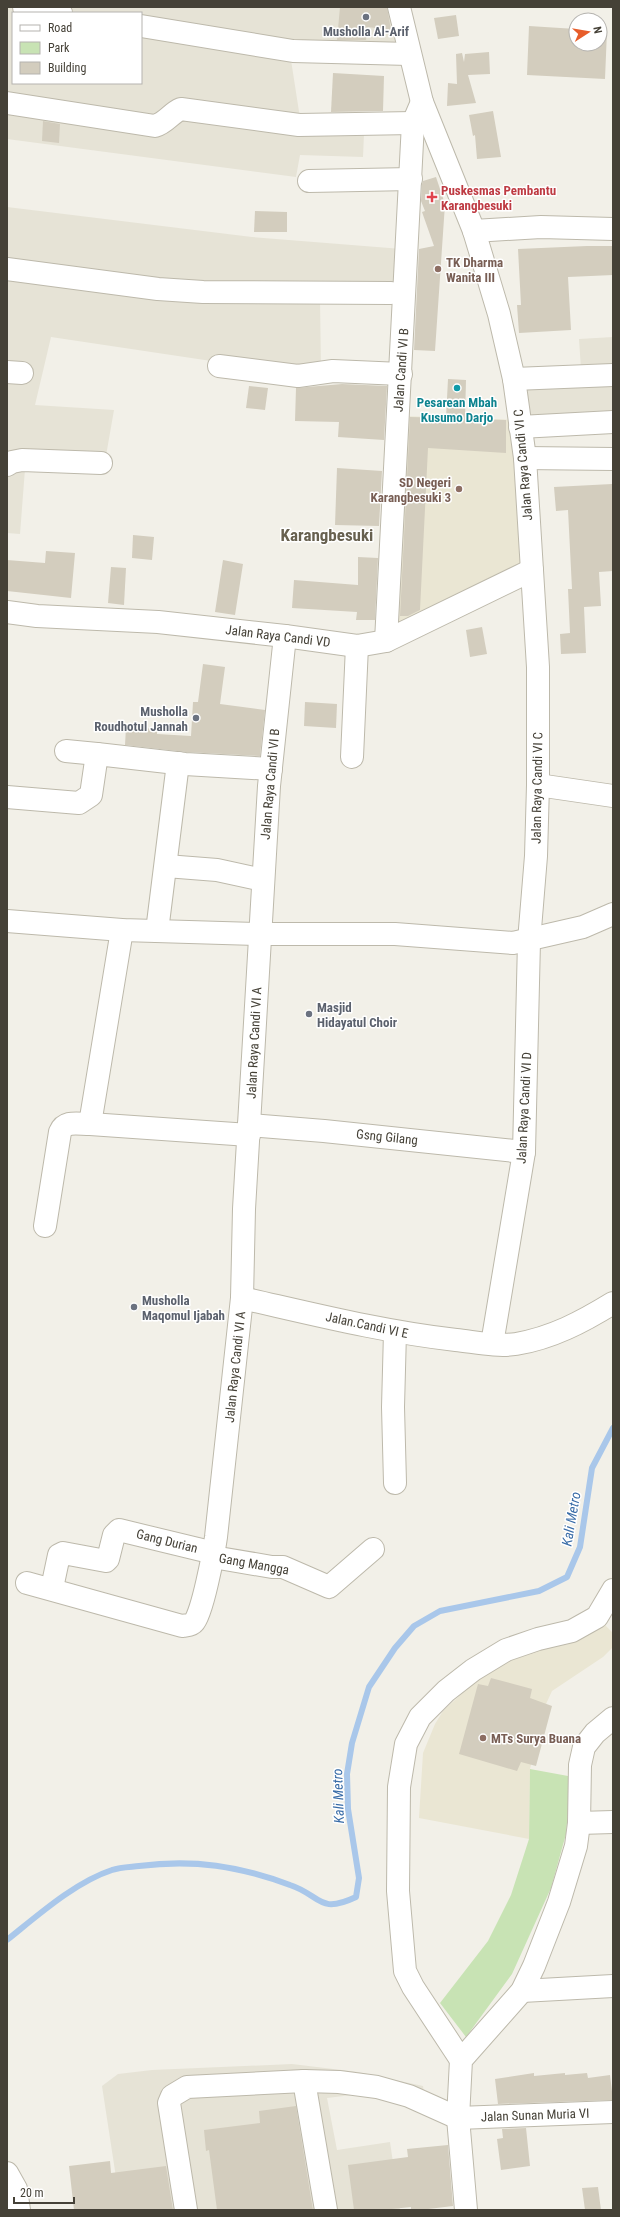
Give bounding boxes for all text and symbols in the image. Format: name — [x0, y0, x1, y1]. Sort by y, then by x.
legend — [12, 12, 142, 84]
marker: Musholla Al-Arif — [361, 12, 371, 22]
north arrow — [568, 12, 608, 52]
text: Road — [48, 21, 72, 35]
place label: Musholla Al-Arif — [323, 24, 410, 39]
text: N — [590, 25, 604, 35]
text: Park — [48, 41, 70, 55]
text: Building — [48, 61, 86, 75]
place label: Puskesmas Pembantu Karangbesuki — [441, 183, 556, 213]
marker: Puskesmas Pembantu Karangbesuki — [426, 191, 438, 203]
place label: TK Dharma Wanita III — [446, 255, 503, 285]
marker: TK Dharma Wanita III — [433, 264, 443, 274]
street label: Jalan Candi VI B — [391, 328, 411, 412]
marker: Pesarean Mbah Kusumo Darjo — [452, 383, 462, 393]
place label: Pesarean Mbah Kusumo Darjo — [417, 395, 497, 425]
street label: Jalan Raya Candi VI C — [511, 409, 535, 521]
place label: SD Negeri Karangbesuki 3 — [370, 475, 451, 505]
marker: SD Negeri Karangbesuki 3 — [454, 484, 464, 494]
district label: Karangbesuki — [281, 525, 373, 545]
street label: Jalan Raya Candi VD — [225, 622, 331, 650]
place label: Musholla Roudhotul Jannah — [94, 704, 188, 734]
marker: Musholla Roudhotul Jannah — [191, 713, 201, 723]
street label: Jalan Raya Candi VI B — [258, 728, 282, 840]
street label: Jalan Raya Candi VI C — [529, 732, 545, 844]
street label: Jalan Raya Candi VI A — [244, 986, 264, 1099]
place label: Masjid Hidayatul Choir — [317, 1000, 398, 1030]
marker: Masjid Hidayatul Choir — [304, 1009, 314, 1019]
street label: Jalan Raya Candi VI D — [514, 1052, 534, 1164]
street label: Gsng Gilang — [355, 1126, 419, 1148]
place label: Musholla Maqomul Ijabah — [142, 1293, 225, 1323]
marker: Musholla Maqomul Ijabah — [129, 1302, 139, 1312]
street label: Jalan.Candi VI E — [324, 1309, 410, 1341]
street label: Jalan Raya Candi VI A — [222, 1310, 248, 1423]
water label: Kali Metro — [558, 1490, 584, 1547]
street label: Gang Durian — [135, 1526, 199, 1556]
street label: Gang Mangga — [218, 1550, 290, 1578]
place label: MTs Surya Buana — [491, 1731, 581, 1746]
marker: MTs Surya Buana — [478, 1733, 488, 1743]
water label: Kali Metro — [329, 1768, 347, 1824]
street label: Jalan Sunan Muria VI — [480, 2106, 590, 2124]
scale bar — [14, 2179, 74, 2205]
text: 20 m — [20, 2186, 44, 2200]

